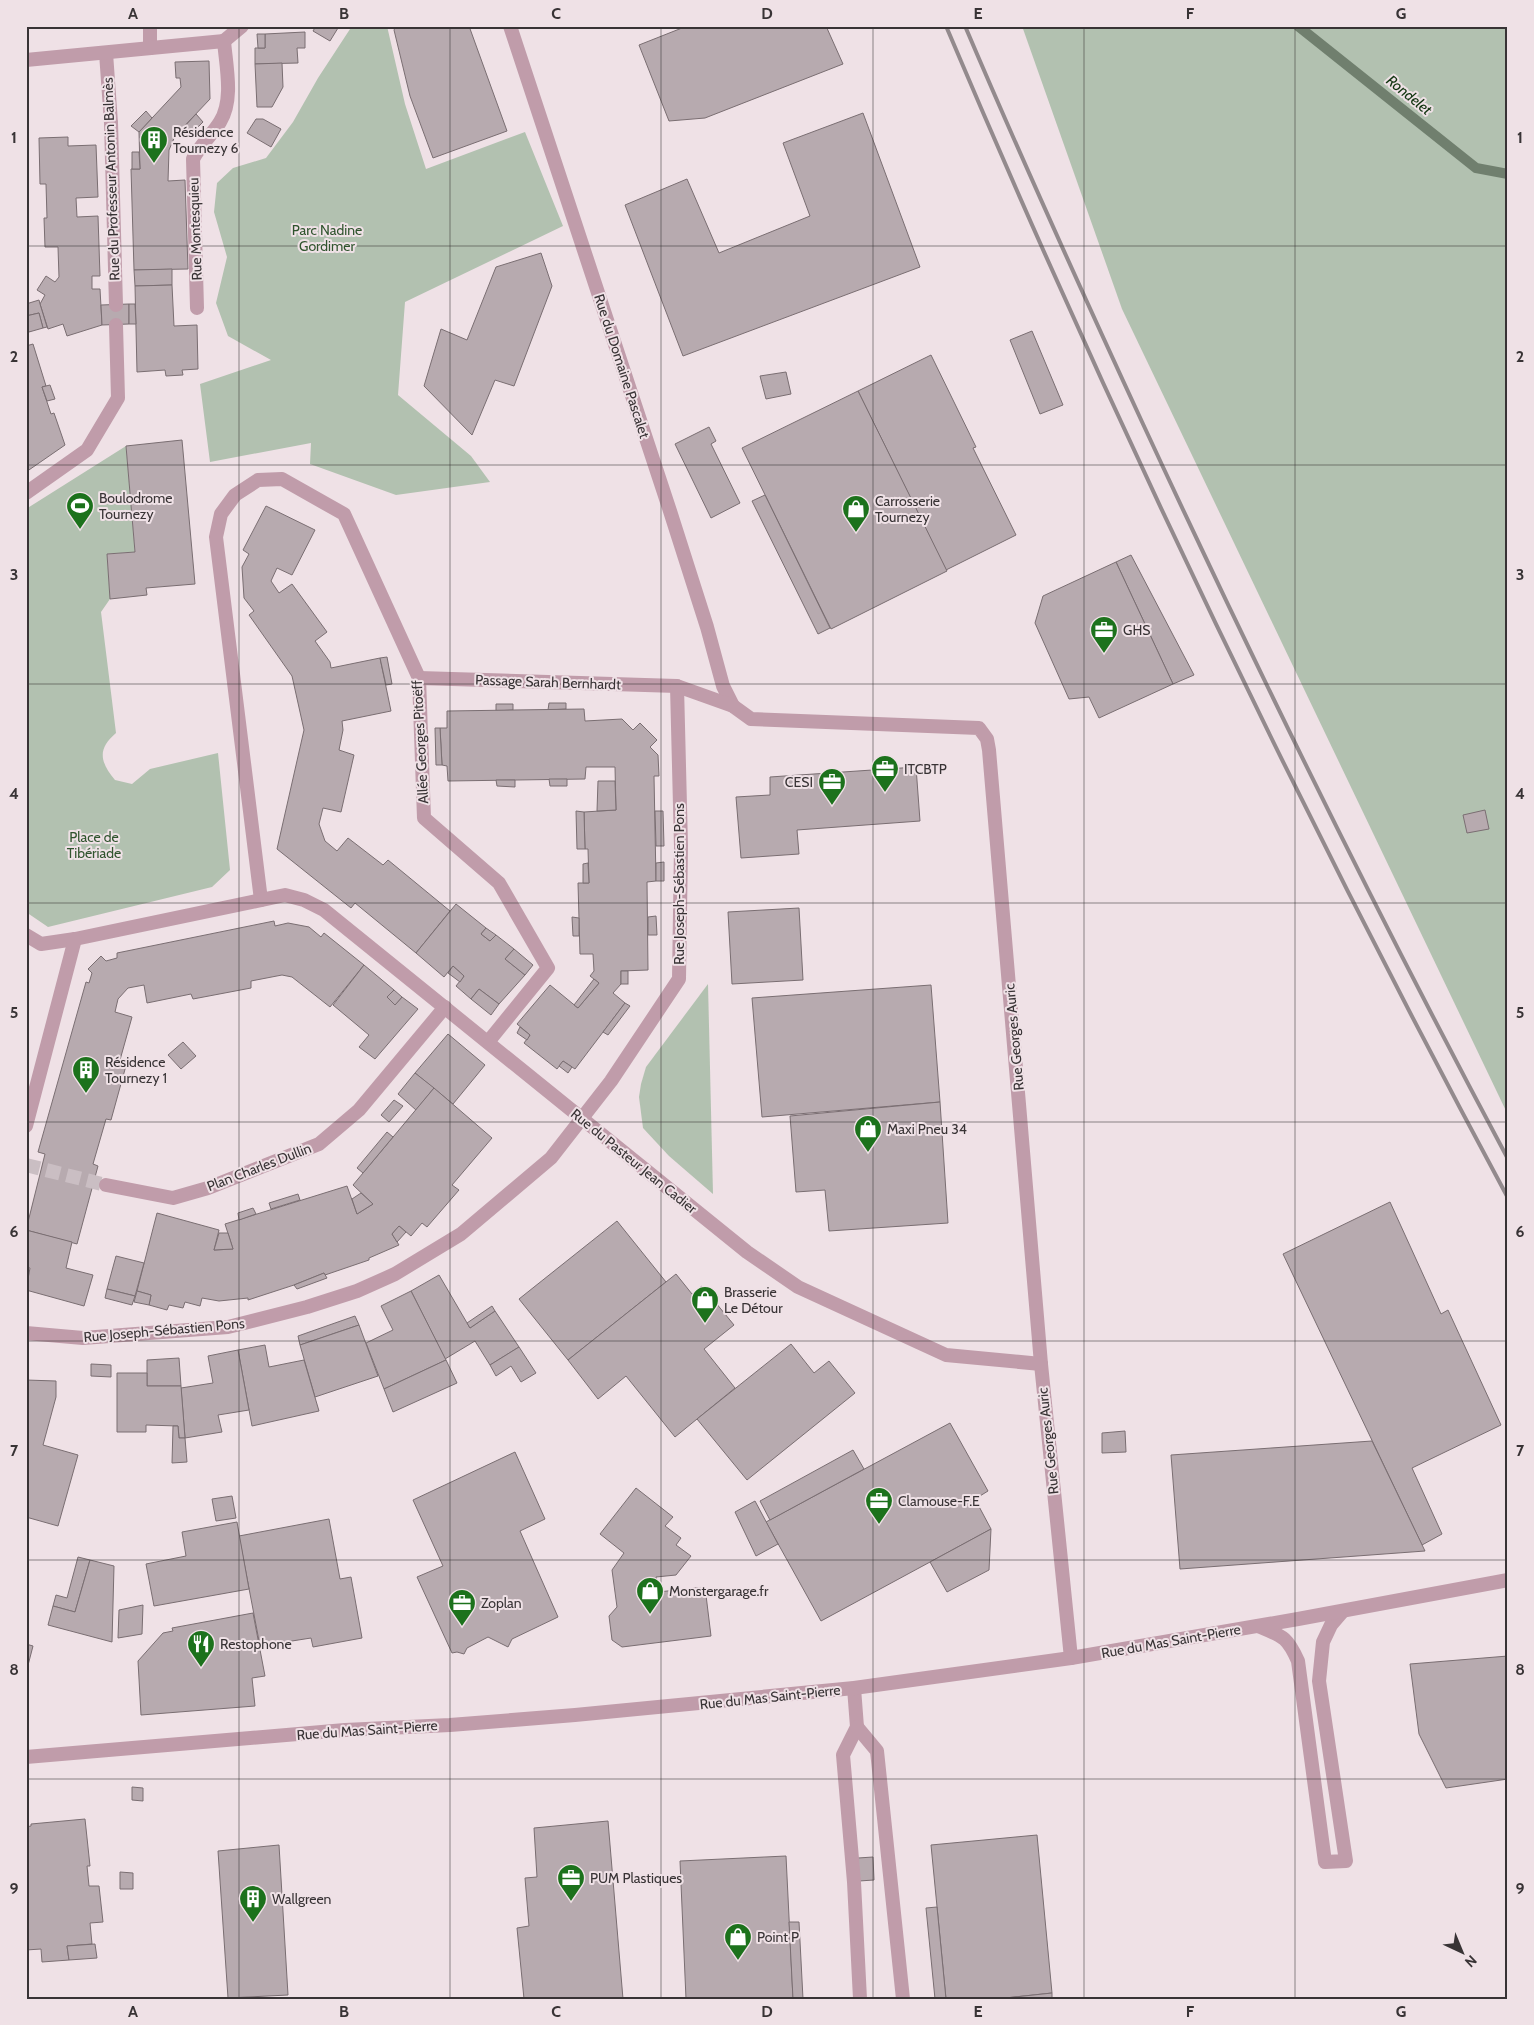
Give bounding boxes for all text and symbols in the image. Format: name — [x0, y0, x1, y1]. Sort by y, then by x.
text: A — [128, 4, 138, 23]
text: B — [339, 4, 349, 23]
text: C — [551, 4, 561, 23]
text: D — [761, 4, 773, 23]
text: E — [973, 4, 983, 23]
text: F — [1186, 4, 1195, 23]
text: G — [1396, 4, 1406, 23]
water label: Rondelet — [1383, 71, 1436, 119]
street label: Rue du Professeur Antonin Balmès — [98, 77, 124, 281]
place label: Résidence Tournezy 6 — [173, 123, 239, 157]
building icon: Résidence Tournezy 6 — [139, 125, 169, 164]
text: 1 — [11, 128, 17, 147]
text: 1 — [1517, 128, 1523, 147]
street label: Rue Montesquieu — [184, 177, 206, 281]
park label: Parc Nadine Gordimer — [292, 221, 362, 255]
street label: Rue du Domaine Pascalet — [590, 292, 654, 441]
text: 2 — [10, 347, 18, 366]
text: 2 — [1516, 347, 1524, 366]
place label: Boulodrome Tournezy — [99, 489, 173, 523]
sports icon: Boulodrome Tournezy — [65, 491, 95, 530]
place label: Carrosserie Tournezy — [875, 492, 940, 526]
shop icon: Carrosserie Tournezy — [841, 494, 871, 533]
text: 3 — [10, 565, 18, 584]
text: 3 — [1516, 565, 1524, 584]
office icon: GHS — [1089, 615, 1119, 654]
place label: GHS — [1123, 621, 1150, 639]
street label: Passage Sarah Bernhardt — [475, 670, 621, 694]
street label: Allée Georges Pitoëff — [408, 679, 432, 804]
office icon: ITCBTP — [870, 754, 900, 793]
place label: ITCBTP — [904, 760, 947, 778]
office icon: CESI — [817, 767, 847, 806]
place label: CESI — [785, 773, 813, 791]
text: 4 — [9, 784, 19, 803]
text: 4 — [1515, 784, 1525, 803]
street label: Rue Joseph-Sébastien Pons — [670, 803, 688, 965]
park label: Place de Tibériade — [67, 828, 121, 862]
street label: Rue Georges Auric — [1000, 983, 1028, 1091]
text: 5 — [10, 1003, 18, 1022]
text: 5 — [1516, 1003, 1524, 1022]
place label: Résidence Tournezy 1 — [105, 1053, 167, 1087]
building icon: Résidence Tournezy 1 — [71, 1055, 101, 1094]
street label: Rue du Pasteur Jean Cadier — [567, 1105, 701, 1218]
shop icon: Maxi Pneu 34 — [853, 1114, 883, 1153]
place label: Maxi Pneu 34 — [887, 1120, 967, 1138]
street label: Plan Charles Dullin — [204, 1139, 314, 1195]
text: 6 — [10, 1222, 19, 1241]
text: 6 — [1516, 1222, 1525, 1241]
place label: Brasserie Le Détour — [724, 1283, 783, 1317]
shop icon: Brasserie Le Détour — [690, 1285, 720, 1324]
street label: Rue Joseph-Sébastien Pons — [83, 1314, 246, 1346]
street label: Rue Georges Auric — [1033, 1387, 1063, 1495]
text: 7 — [10, 1441, 19, 1460]
text: 7 — [1516, 1441, 1525, 1460]
office icon: Clamouse-F.E — [864, 1486, 894, 1525]
place label: Clamouse-F.E — [898, 1492, 980, 1510]
shop icon: Monstergarage.fr — [635, 1576, 665, 1615]
place label: Monstergarage.fr — [669, 1582, 769, 1600]
office icon: Zoplan — [447, 1588, 477, 1627]
place label: Zoplan — [481, 1594, 522, 1612]
street label: Rue du Mas Saint-Pierre — [1100, 1620, 1242, 1662]
restaurant icon: Restophone — [186, 1629, 216, 1668]
place label: Restophone — [220, 1635, 292, 1653]
text: 8 — [9, 1660, 19, 1679]
text: 8 — [1515, 1660, 1525, 1679]
street label: Rue du Mas Saint-Pierre — [699, 1681, 841, 1713]
street label: Rue du Mas Saint-Pierre — [296, 1716, 438, 1744]
office icon: PUM Plastiques — [556, 1863, 586, 1902]
place label: PUM Plastiques — [590, 1869, 682, 1887]
text: 9 — [10, 1879, 19, 1898]
text: 9 — [1516, 1879, 1525, 1898]
building icon: Wallgreen — [238, 1884, 268, 1923]
place label: Wallgreen — [272, 1890, 332, 1908]
shop icon: Point P — [723, 1922, 753, 1961]
place label: Point P — [757, 1928, 799, 1946]
north arrow — [1436, 1928, 1486, 1978]
text: N — [1461, 1951, 1481, 1971]
text: A — [128, 2002, 138, 2021]
text: B — [339, 2002, 349, 2021]
text: C — [551, 2002, 561, 2021]
text: D — [761, 2002, 773, 2021]
text: E — [973, 2002, 983, 2021]
text: F — [1186, 2002, 1195, 2021]
text: G — [1396, 2002, 1406, 2021]

